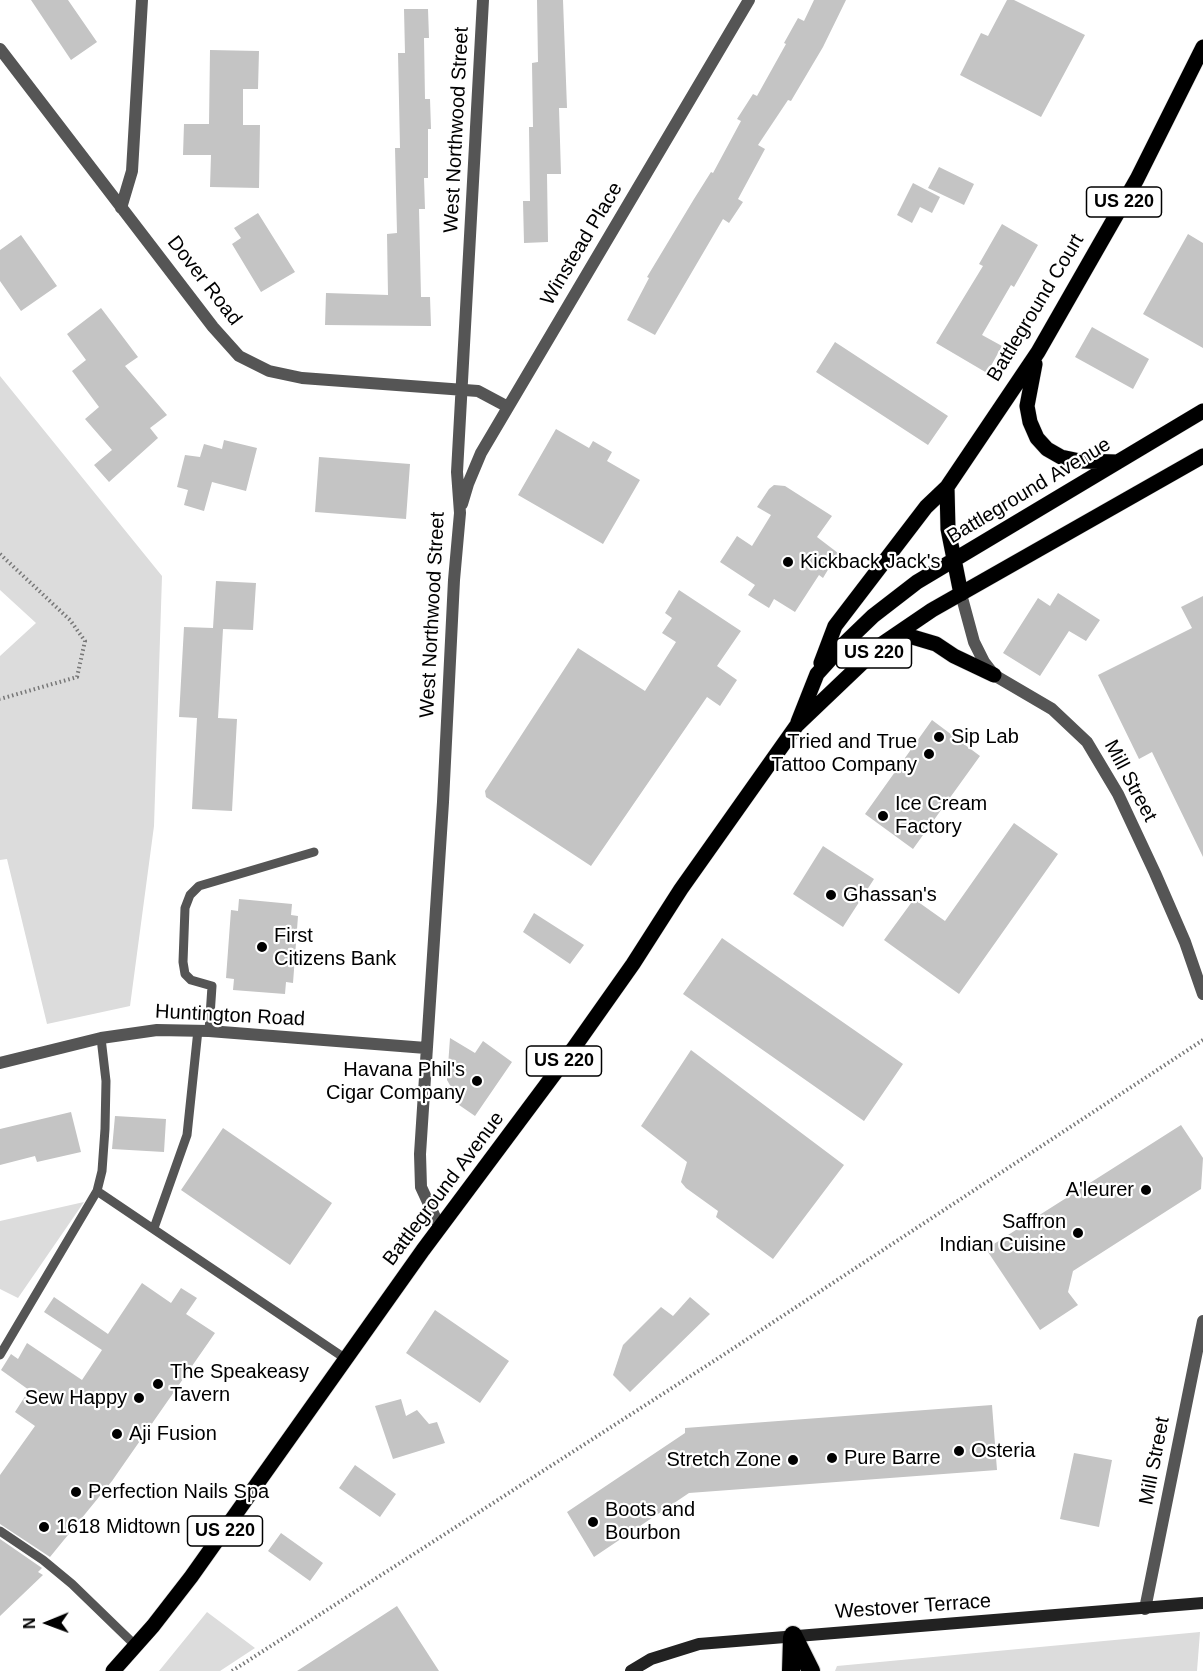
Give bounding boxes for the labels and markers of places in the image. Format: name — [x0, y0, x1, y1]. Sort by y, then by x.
place label: Kickback Jack's — [800, 550, 941, 574]
marker: Kickback Jack's — [781, 555, 795, 569]
place label: Sip Lab — [951, 725, 1019, 749]
place label: Tried and True Tattoo Company — [771, 730, 917, 777]
marker: Sip Lab — [932, 730, 946, 744]
marker: Tried and True Tattoo Company — [922, 747, 936, 761]
place label: Ice Cream Factory — [895, 792, 987, 839]
marker: Ice Cream Factory — [876, 809, 890, 823]
place label: Ghassan's — [843, 883, 937, 907]
marker: Ghassan's — [824, 888, 838, 902]
place label: First Citizens Bank — [274, 924, 396, 971]
marker: First Citizens Bank — [255, 940, 269, 954]
place label: Havana Phil's Cigar Company — [326, 1058, 465, 1105]
marker: Havana Phil's Cigar Company — [470, 1074, 484, 1088]
place label: A'leurer — [1066, 1178, 1134, 1202]
marker: A'leurer — [1139, 1183, 1153, 1197]
place label: Saffron Indian Cuisine — [939, 1210, 1066, 1257]
marker: Saffron Indian Cuisine — [1071, 1226, 1085, 1240]
place label: The Speakeasy Tavern — [170, 1360, 309, 1407]
marker: The Speakeasy Tavern — [151, 1377, 165, 1391]
place label: Sew Happy — [25, 1386, 127, 1410]
marker: Sew Happy — [132, 1391, 146, 1405]
place label: Aji Fusion — [129, 1422, 217, 1446]
marker: Aji Fusion — [110, 1427, 124, 1441]
place label: Osteria — [971, 1439, 1035, 1463]
marker: Osteria — [952, 1444, 966, 1458]
place label: Pure Barre — [844, 1446, 941, 1470]
place label: Stretch Zone — [666, 1448, 781, 1472]
marker: Pure Barre — [825, 1451, 839, 1465]
marker: Stretch Zone — [786, 1453, 800, 1467]
place label: Perfection Nails Spa — [88, 1480, 269, 1504]
marker: Perfection Nails Spa — [69, 1485, 83, 1499]
place label: Boots and Bourbon — [605, 1498, 695, 1545]
place label: 1618 Midtown — [56, 1515, 181, 1539]
marker: Boots and Bourbon — [586, 1515, 600, 1529]
marker: 1618 Midtown — [37, 1520, 51, 1534]

